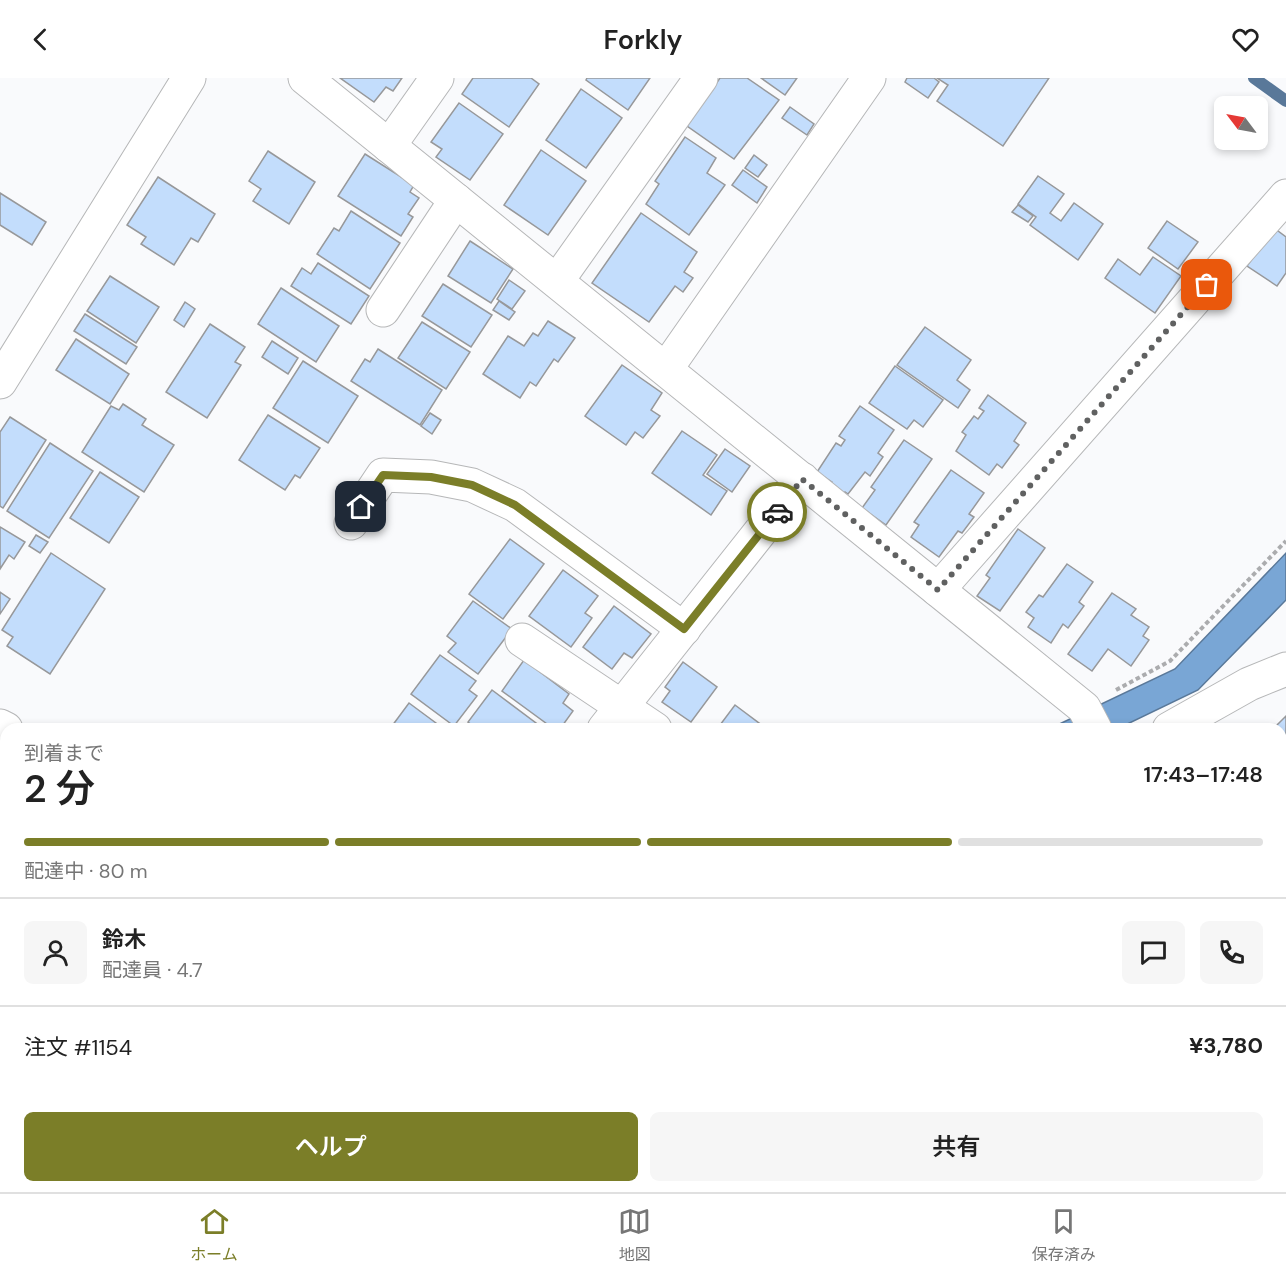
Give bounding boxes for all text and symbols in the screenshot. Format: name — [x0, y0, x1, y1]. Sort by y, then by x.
text: Forkly — [603, 22, 683, 57]
icon: back — [24, 23, 57, 56]
icon: heart — [1229, 23, 1262, 56]
north arrow — [1214, 96, 1268, 150]
map controls — [1214, 96, 1268, 150]
pin — [1181, 259, 1232, 310]
icon: bag — [1190, 268, 1223, 301]
pin — [335, 481, 386, 532]
courier — [747, 482, 807, 542]
icon: home — [344, 490, 377, 523]
icon: car — [761, 496, 794, 529]
text: 到着まで — [24, 740, 104, 766]
text: 17:43–17:48 — [1143, 760, 1263, 789]
text: 2 分 — [24, 763, 95, 814]
text: 配達中 · 80 m — [24, 858, 148, 884]
button: person — [24, 921, 87, 984]
button: chat — [1122, 921, 1185, 984]
button: phone — [1200, 921, 1263, 984]
text: 鈴木 — [102, 925, 146, 954]
text: 配達員 · 4.7 — [102, 957, 203, 983]
text: ¥3,780 — [1189, 1031, 1263, 1060]
text: 注文 #1154 — [24, 1033, 132, 1062]
button: ヘルプ — [24, 1112, 638, 1181]
button: 共有 — [650, 1112, 1263, 1181]
tab: ホーム — [190, 1205, 238, 1265]
tab: 地図 — [618, 1205, 651, 1265]
tab: 保存済み — [1032, 1205, 1096, 1265]

